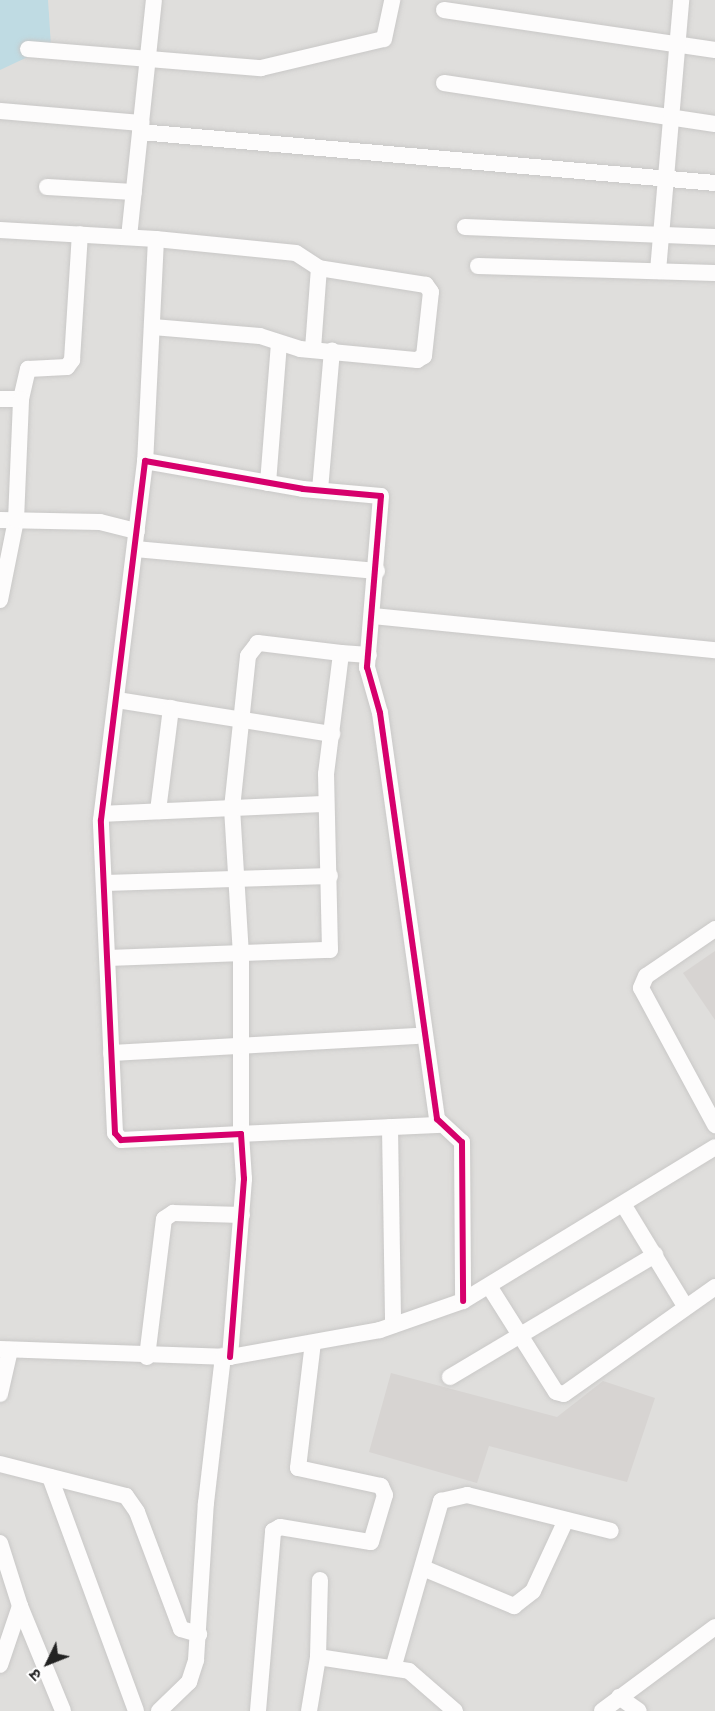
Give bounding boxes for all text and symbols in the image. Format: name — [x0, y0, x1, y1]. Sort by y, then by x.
north arrow — [18, 1633, 78, 1693]
text: उ — [24, 1665, 45, 1686]

